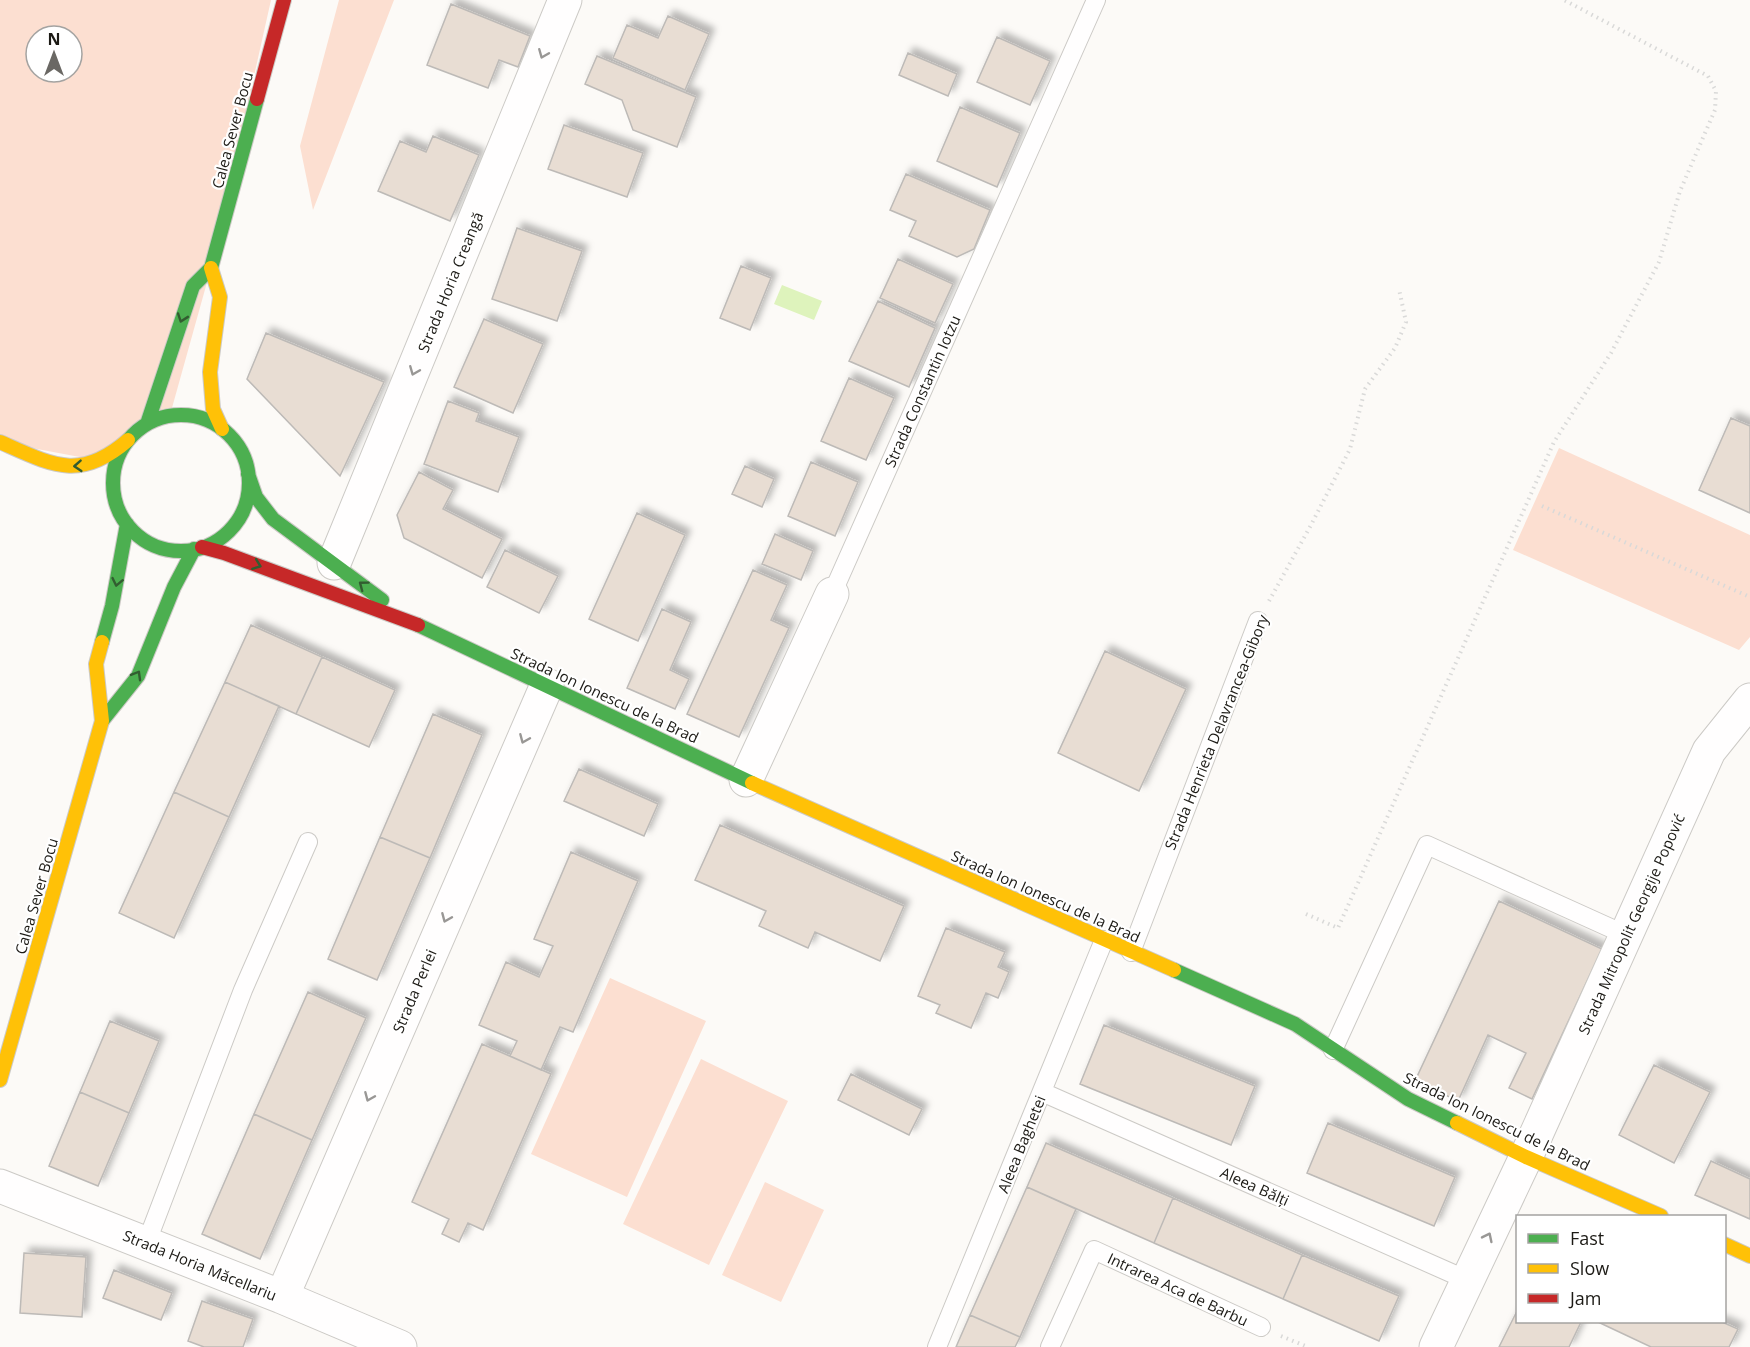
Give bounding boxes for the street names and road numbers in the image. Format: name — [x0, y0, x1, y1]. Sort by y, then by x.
street label: Calea Sever Bocu — [207, 69, 257, 191]
street label: Strada Horia Creangă — [413, 209, 487, 355]
street label: Strada Constantin Iotzu — [879, 312, 965, 470]
street label: Strada Henrieta Delavrancea-Gibory — [1160, 611, 1273, 853]
street label: Strada Ion Ionescu de la Brad — [508, 643, 702, 747]
street label: Strada Mitropolit Georgije Popović — [1573, 811, 1689, 1037]
street label: Calea Sever Bocu — [10, 836, 62, 956]
street label: Strada Ion Ionescu de la Brad — [948, 845, 1144, 947]
street label: Strada Perlei — [387, 946, 441, 1036]
street label: Strada Ion Ionescu de la Brad — [1401, 1067, 1593, 1175]
street label: Aleea Baghetei — [992, 1092, 1050, 1196]
street label: Aleea Bălți — [1217, 1162, 1293, 1210]
street label: Strada Horia Măcellariu — [120, 1225, 280, 1305]
street label: Intrarea Aca de Barbu — [1104, 1248, 1252, 1330]

